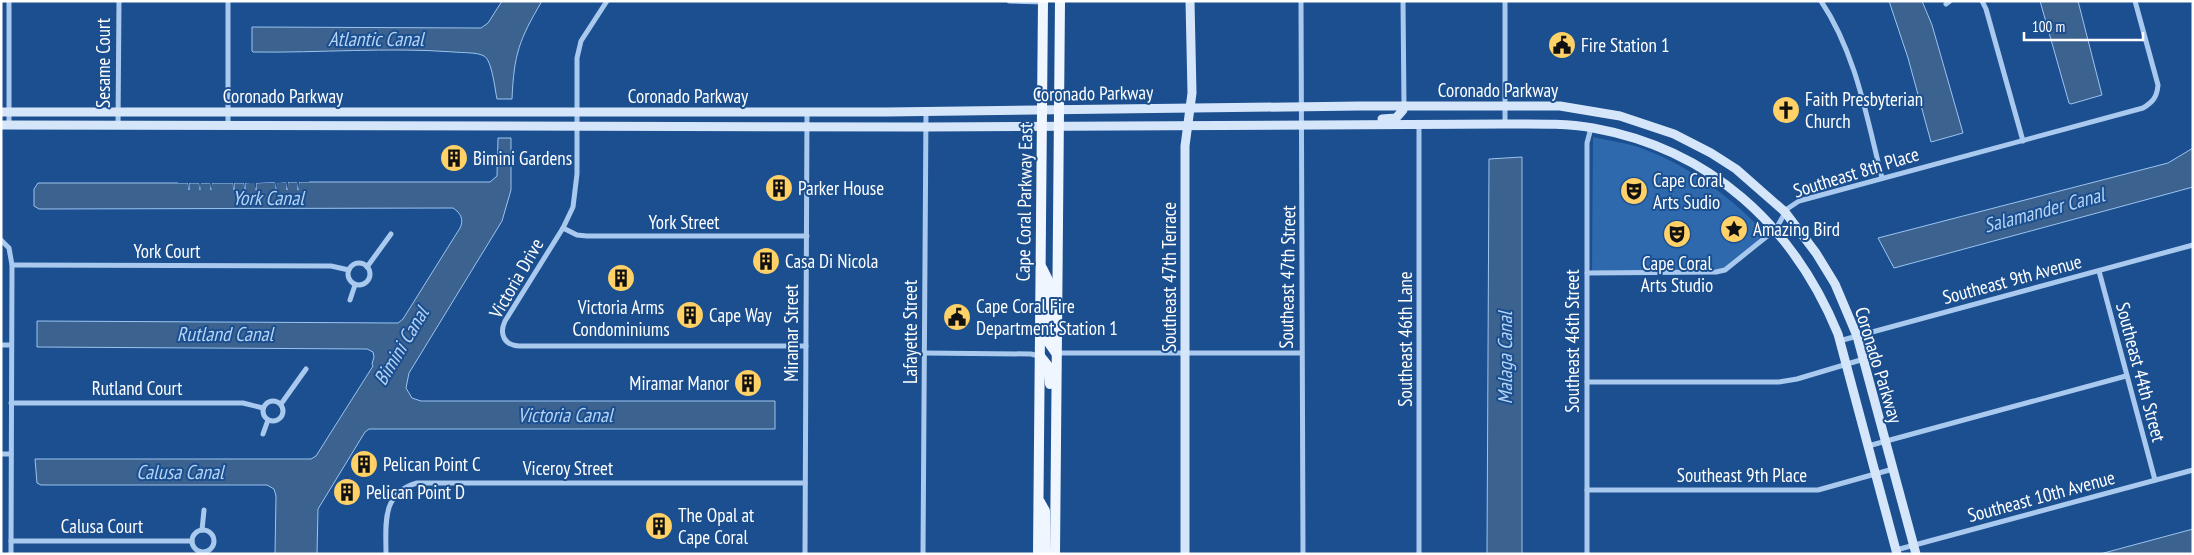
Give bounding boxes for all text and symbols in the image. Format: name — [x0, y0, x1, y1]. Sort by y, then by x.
scale bar — [2024, 10, 2143, 42]
street label: Sesame Court — [91, 17, 115, 108]
text: 100 m — [2032, 17, 2065, 36]
water label: Atlantic Canal — [328, 26, 426, 52]
public building icon: Fire Station 1 — [1547, 30, 1577, 60]
place label: Fire Station 1 — [1581, 33, 1669, 57]
street label: Coronado Parkway — [1438, 78, 1559, 102]
street label: Coronado Parkway — [1033, 80, 1154, 106]
street label: Coronado Parkway — [223, 84, 344, 108]
street label: Coronado Parkway — [628, 84, 749, 108]
place label: Faith Presbyterian Church — [1805, 87, 1923, 133]
church icon: Faith Presbyterian Church — [1771, 95, 1801, 125]
street label: Cape Coral Parkway East — [1011, 122, 1037, 282]
street label: Southeast 8th Place — [1790, 141, 1922, 203]
building icon: Bimini Gardens — [439, 143, 469, 173]
place label: Bimini Gardens — [473, 146, 572, 170]
place label: Cape Coral Arts Sudio — [1653, 168, 1723, 214]
building icon: Parker House — [764, 173, 794, 203]
place label: Parker House — [798, 176, 884, 200]
theatre icon: Cape Coral Arts Sudio — [1619, 176, 1649, 206]
water label: Salamander Canal — [1981, 181, 2110, 239]
water label: York Canal — [232, 185, 306, 211]
street label: Southeast 47th Terrace — [1157, 202, 1181, 352]
street label: Southeast 47th Street — [1274, 204, 1300, 349]
street label: York Street — [649, 210, 720, 234]
place icon: Amazing Bird — [1719, 214, 1749, 244]
place label: Amazing Bird — [1753, 217, 1840, 241]
theatre icon: Cape Coral Arts Studio — [1662, 219, 1692, 249]
street label: Victoria Drive — [483, 234, 549, 323]
street label: York Court — [133, 239, 201, 263]
building icon: Casa Di Nicola — [751, 246, 781, 276]
place label: Casa Di Nicola — [785, 249, 878, 273]
street label: Southeast 9th Avenue — [1940, 249, 2084, 309]
place label: Cape Coral Arts Studio — [1641, 251, 1713, 297]
building icon: Victoria Arms Condominiums — [606, 263, 636, 293]
street label: Southeast 46th Street — [1560, 269, 1584, 413]
street label: Southeast 46th Lane — [1393, 271, 1417, 407]
street label: Lafayette Street — [898, 279, 922, 384]
street label: Miramar Street — [779, 283, 803, 382]
place label: Cape Coral Fire Department Station 1 — [976, 294, 1118, 340]
place label: Victoria Arms Condominiums — [572, 295, 670, 341]
water label: Bimini Canal — [367, 300, 436, 390]
building icon: Cape Way — [675, 300, 705, 330]
street label: Southeast 44th Street — [2111, 300, 2171, 445]
public building icon: Cape Coral Fire Department Station 1 — [942, 302, 972, 332]
place label: Cape Way — [709, 303, 773, 327]
street label: Coronado Parkway — [1850, 304, 1908, 427]
water label: Malaga Canal — [1492, 309, 1518, 404]
water label: Rutland Canal — [177, 321, 276, 347]
building icon: Miramar Manor — [733, 368, 763, 398]
place label: Miramar Manor — [629, 371, 730, 395]
street label: Rutland Court — [92, 376, 183, 400]
water label: Victoria Canal — [517, 402, 615, 428]
building icon: Pelican Point C — [349, 449, 379, 479]
place label: Pelican Point C — [383, 452, 481, 476]
street label: Viceroy Street — [522, 456, 614, 480]
water label: Calusa Canal — [136, 459, 226, 485]
street label: Southeast 9th Place — [1677, 463, 1807, 487]
street label: Southeast 10th Avenue — [1965, 465, 2117, 527]
building icon: Pelican Point D — [332, 477, 362, 507]
place label: Pelican Point D — [366, 480, 465, 504]
place label: The Opal at Cape Coral — [678, 503, 755, 549]
building icon: The Opal at Cape Coral — [644, 511, 674, 541]
street label: Calusa Court — [61, 514, 144, 538]

